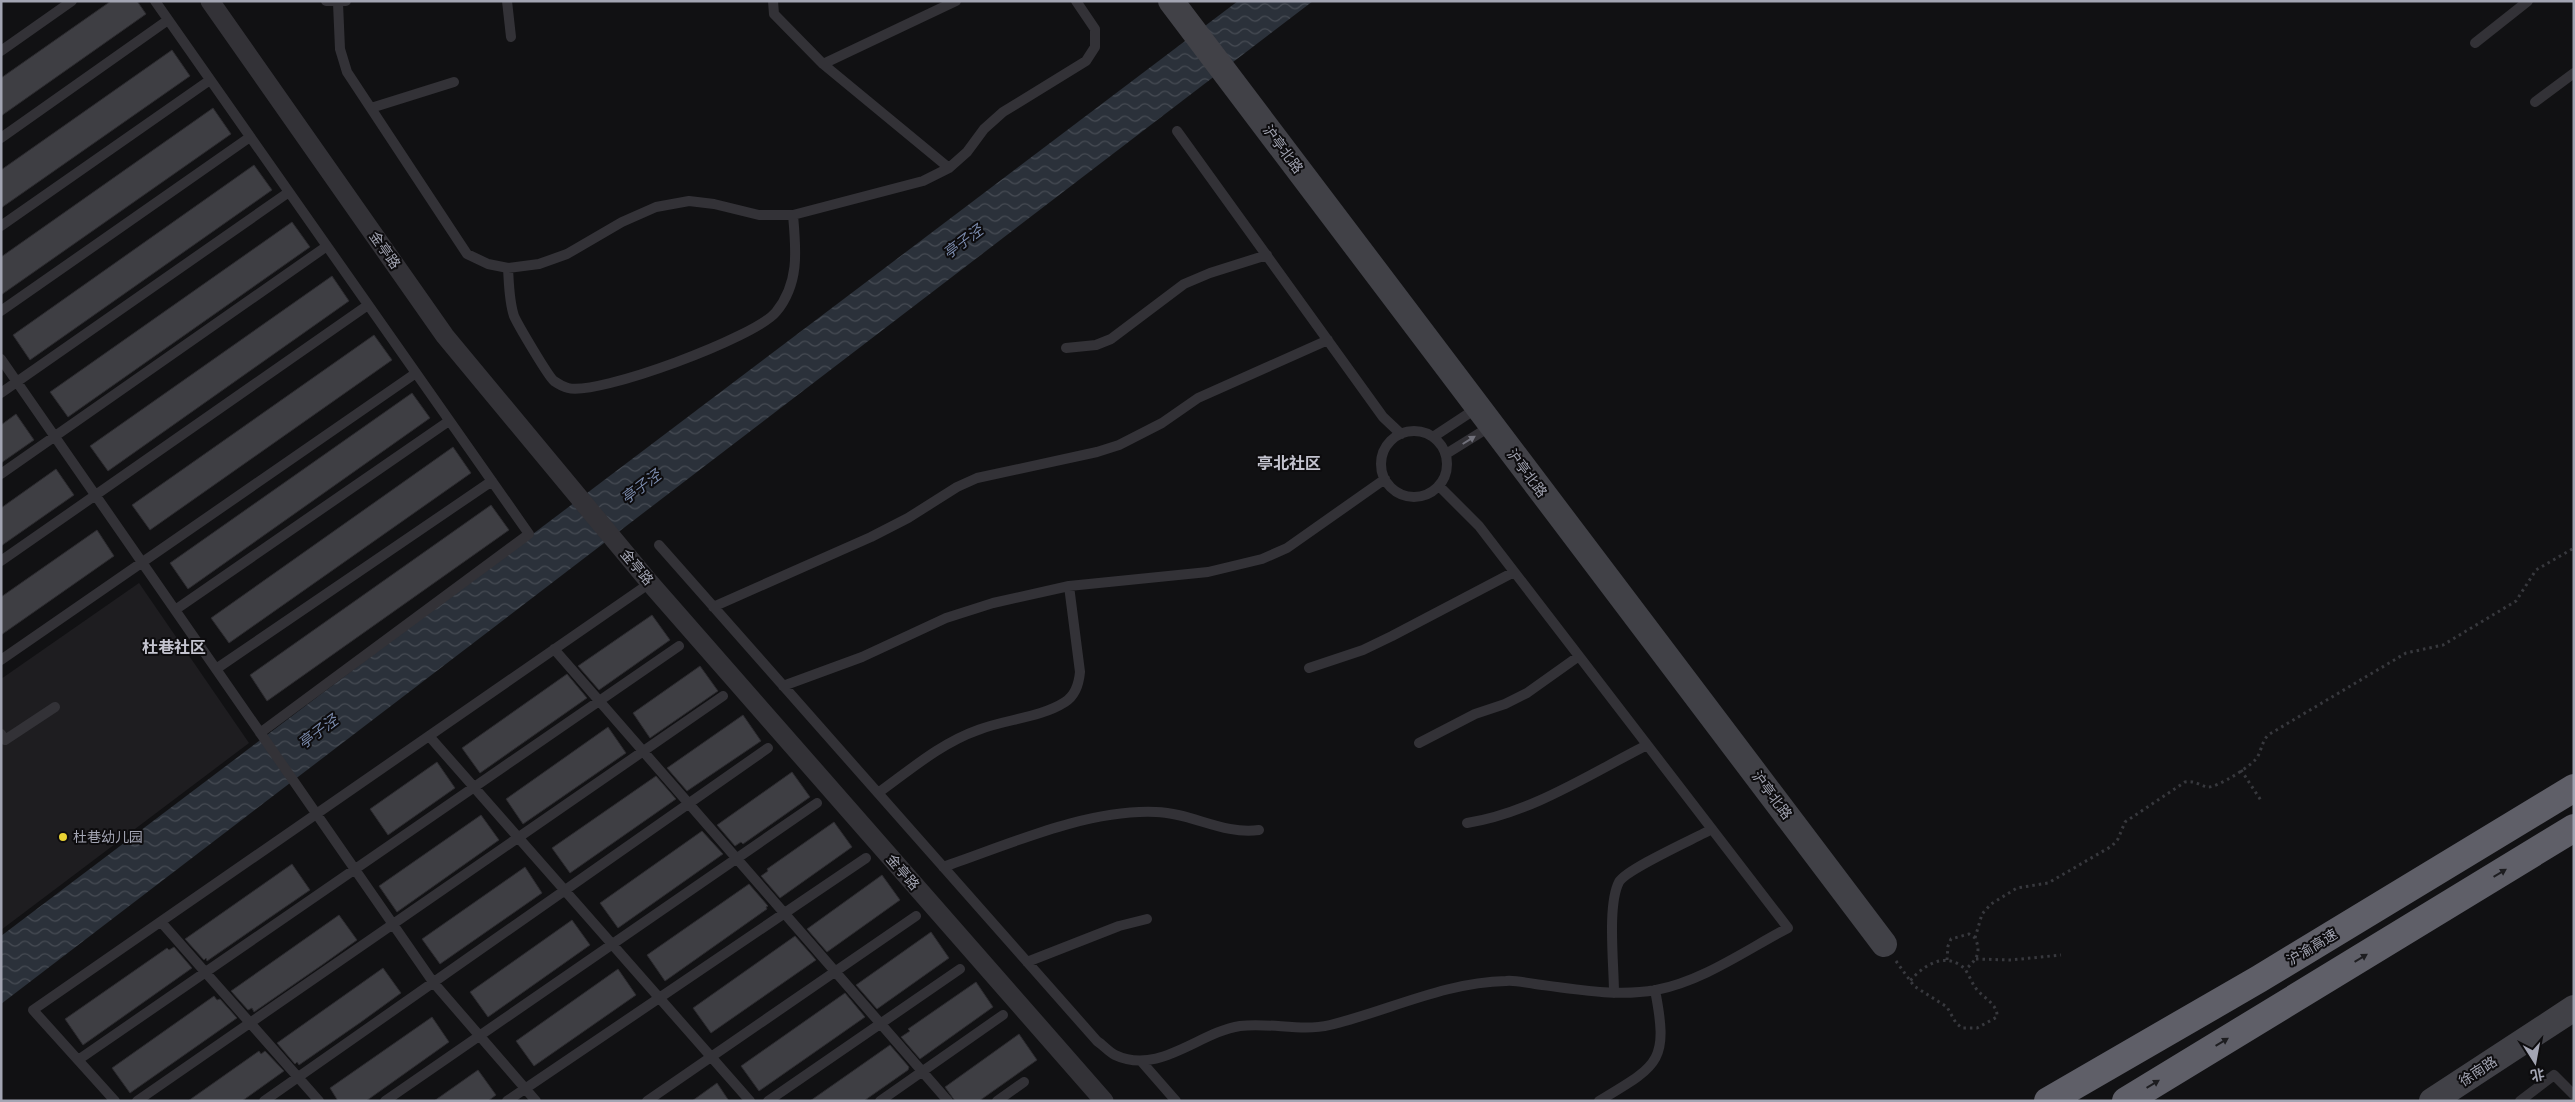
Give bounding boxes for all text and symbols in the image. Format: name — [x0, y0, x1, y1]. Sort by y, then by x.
street label: 沪亭北路 — [1260, 122, 1306, 176]
water label: 亭子泾 — [940, 220, 988, 263]
street label: 金亭路 — [366, 228, 404, 272]
one-way arrow — [1462, 435, 1475, 445]
street label: 沪亭北路 — [1504, 446, 1550, 500]
district label: 亭北社区 — [1257, 454, 1321, 473]
water label: 亭子泾 — [618, 465, 666, 508]
street label: 金亭路 — [617, 546, 657, 588]
district label: 杜巷社区 — [142, 638, 206, 657]
water label: 亭子泾 — [295, 710, 343, 753]
street label: 沪亭北路 — [1749, 768, 1795, 822]
place label: 杜巷幼儿园 — [73, 829, 143, 845]
marker: 杜巷幼儿园 — [57, 831, 69, 843]
street label: 金亭路 — [883, 851, 923, 893]
one-way arrow — [2493, 868, 2506, 878]
street label: 沪渝高速 — [2284, 926, 2340, 968]
one-way arrow — [2354, 953, 2367, 962]
north arrow — [2510, 1037, 2560, 1087]
one-way arrow — [2216, 1038, 2229, 1047]
street label: 徐南路 — [2456, 1053, 2500, 1089]
text: 北 — [2529, 1066, 2546, 1084]
one-way arrow — [2147, 1080, 2160, 1089]

